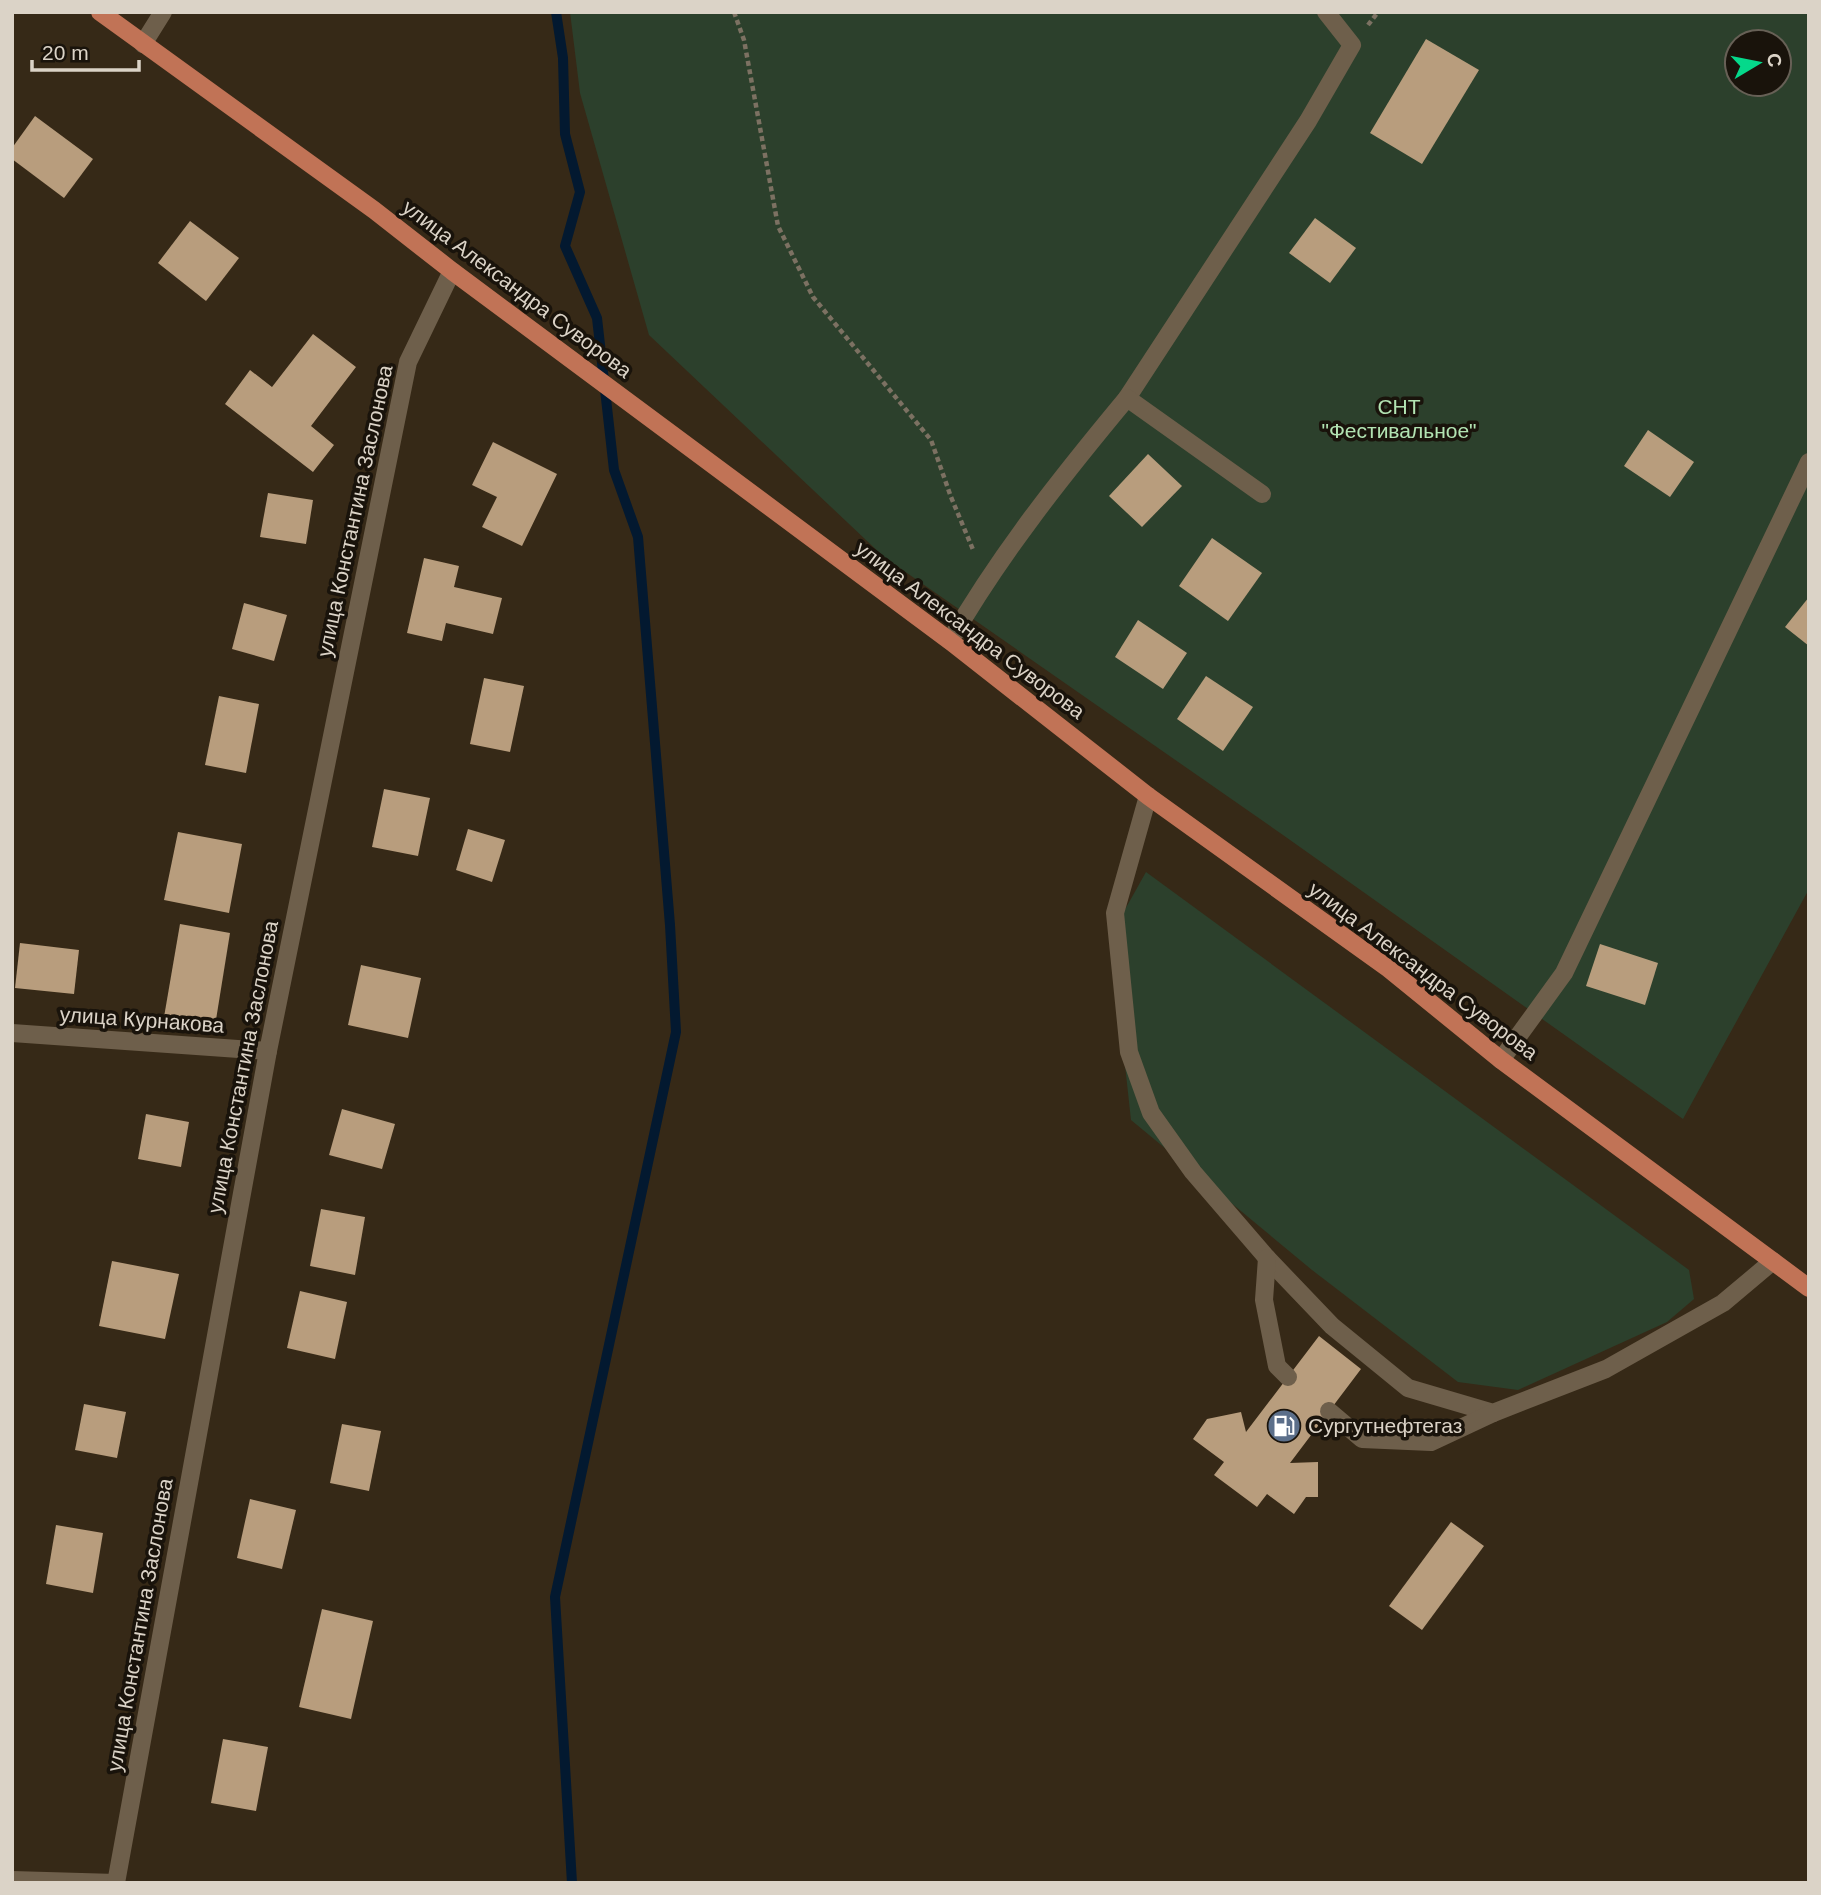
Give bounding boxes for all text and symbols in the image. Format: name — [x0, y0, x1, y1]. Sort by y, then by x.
scale bar — [32, 28, 138, 72]
north arrow — [1723, 28, 1793, 98]
text: 20 m — [42, 41, 89, 64]
text: С — [1763, 52, 1786, 69]
street label: улица Александра Суворова — [398, 195, 636, 382]
street label: улица Константина Заслонова — [312, 363, 397, 659]
park label: СНТ "Фестивальное" — [1321, 395, 1477, 442]
street label: улица Александра Суворова — [851, 536, 1089, 723]
street label: улица Александра Суворова — [1304, 877, 1542, 1064]
street label: улица Константина Заслонова — [203, 918, 282, 1215]
street label: улица Курнакова — [59, 1002, 225, 1037]
fuel station icon: Сургутнефтегаз — [1265, 1407, 1303, 1445]
place label: Сургутнефтегаз — [1308, 1414, 1462, 1437]
street label: улица Константина Заслонова — [102, 1476, 177, 1773]

